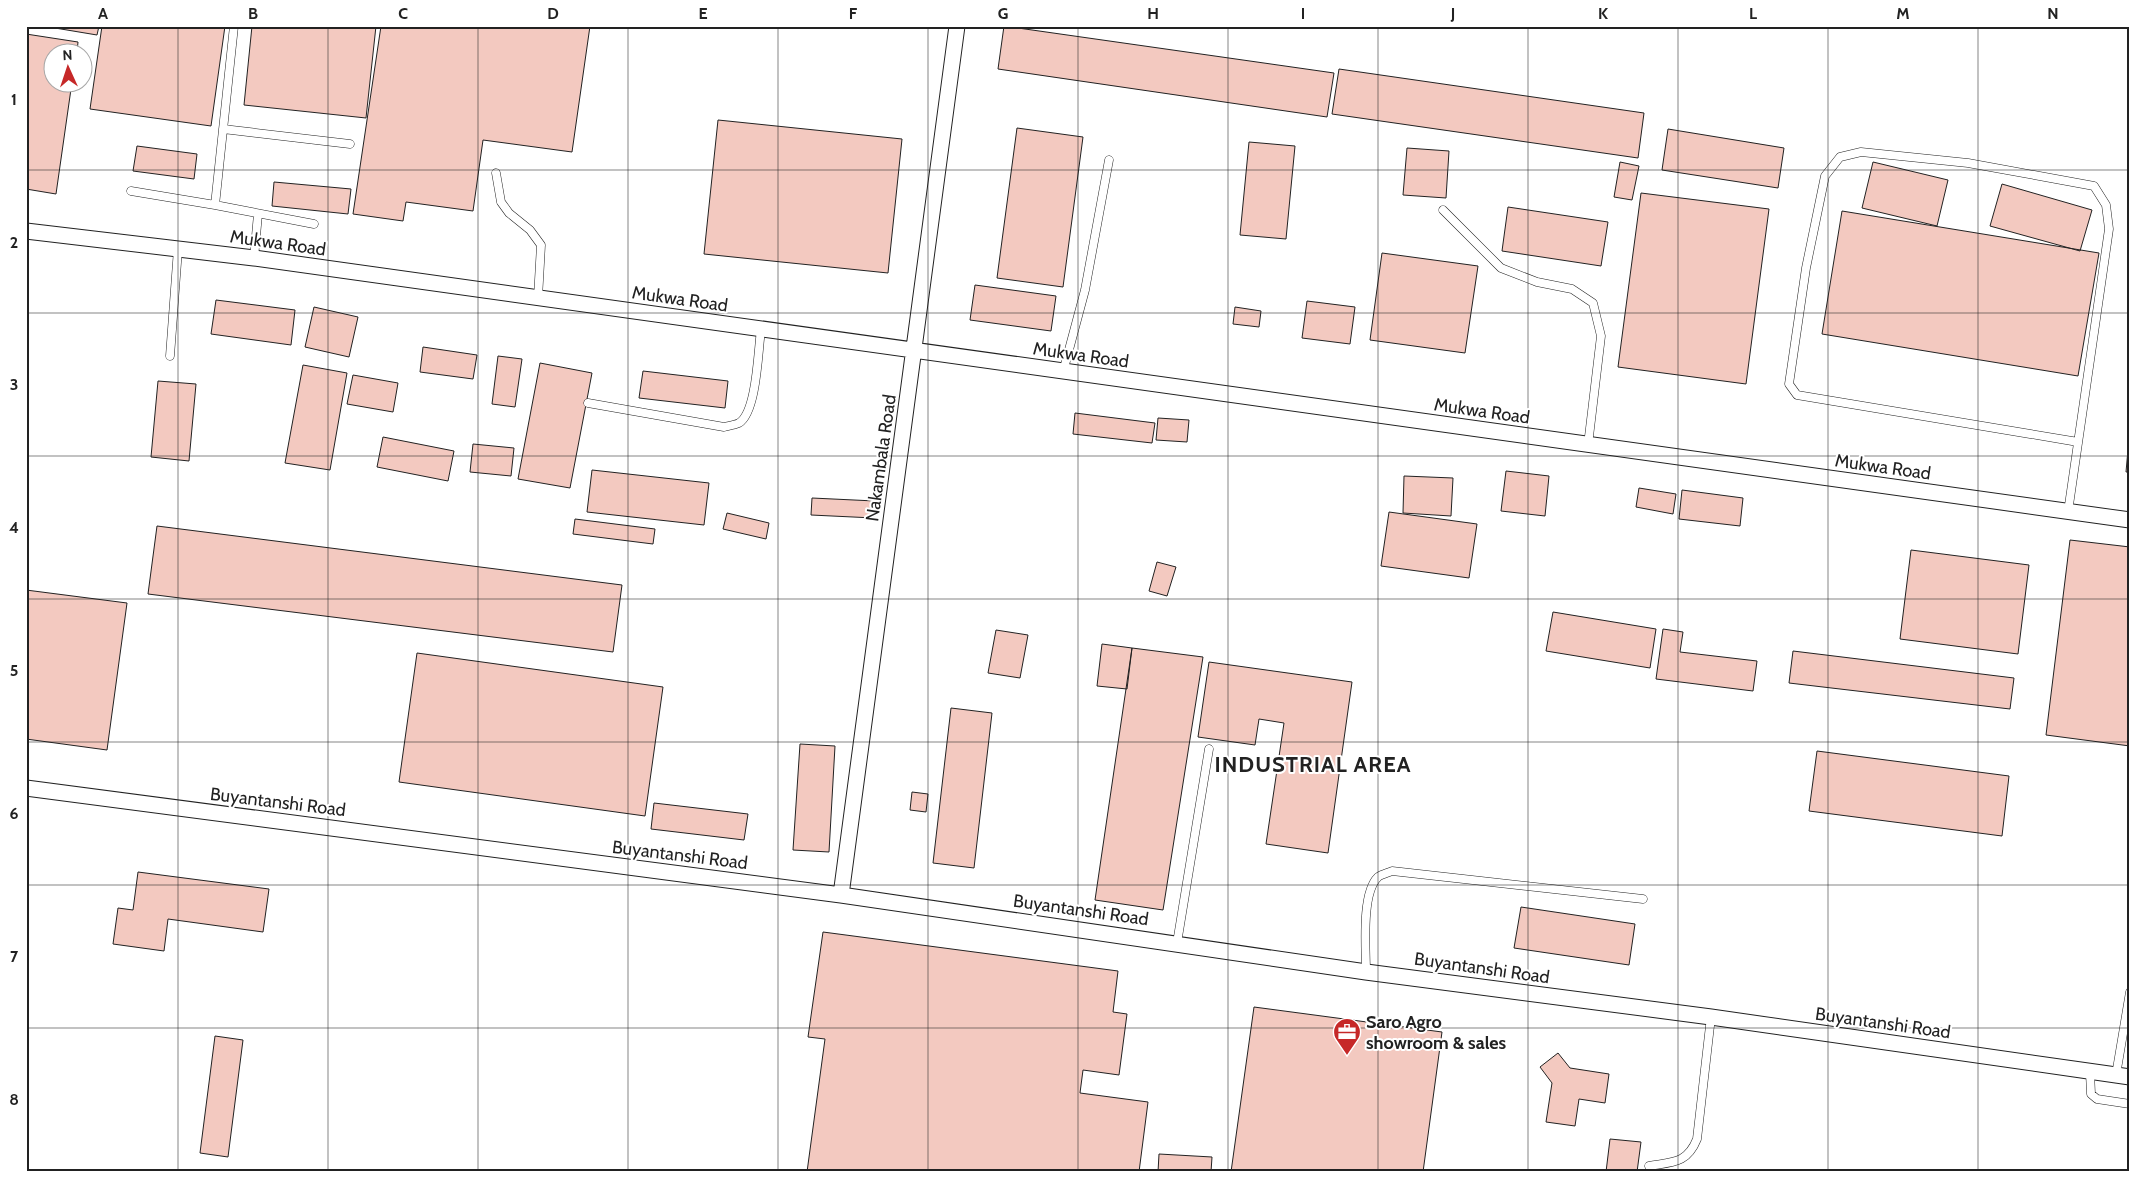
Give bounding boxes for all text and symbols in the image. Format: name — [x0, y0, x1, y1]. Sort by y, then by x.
text: A — [98, 4, 108, 23]
text: B — [248, 4, 258, 23]
text: C — [398, 4, 408, 23]
text: D — [547, 4, 559, 23]
text: E — [698, 4, 708, 23]
text: F — [849, 4, 858, 23]
text: G — [998, 4, 1008, 23]
text: H — [1147, 4, 1159, 23]
text: I — [1301, 4, 1305, 23]
text: J — [1450, 4, 1455, 23]
text: K — [1598, 4, 1608, 23]
text: L — [1749, 4, 1757, 23]
text: M — [1896, 4, 1910, 23]
text: N — [2047, 4, 2059, 23]
north arrow — [42, 42, 92, 92]
text: N — [62, 46, 73, 64]
text: 1 — [11, 90, 17, 109]
street label: Mukwa Road — [229, 225, 327, 261]
text: 2 — [10, 233, 18, 252]
street label: Mukwa Road — [631, 281, 729, 317]
street label: Mukwa Road — [1032, 337, 1130, 373]
text: 3 — [10, 375, 18, 394]
street label: Nakambala Road — [861, 393, 901, 523]
street label: Mukwa Road — [1433, 393, 1531, 429]
street label: Mukwa Road — [1834, 449, 1932, 485]
text: 4 — [9, 518, 19, 537]
text: 5 — [10, 661, 18, 680]
district label: INDUSTRIAL AREA — [1215, 751, 1411, 778]
street label: Buyantanshi Road — [209, 783, 347, 821]
text: 6 — [10, 804, 19, 823]
street label: Buyantanshi Road — [611, 836, 749, 874]
street label: Buyantanshi Road — [1012, 890, 1150, 930]
text: 7 — [10, 947, 19, 966]
street label: Buyantanshi Road — [1413, 948, 1551, 988]
street label: Buyantanshi Road — [1814, 1003, 1952, 1043]
place label: Saro Agro showroom & sales — [1366, 1011, 1507, 1054]
office icon: Saro Agro showroom & sales — [1332, 1017, 1362, 1056]
text: 8 — [9, 1090, 19, 1109]

